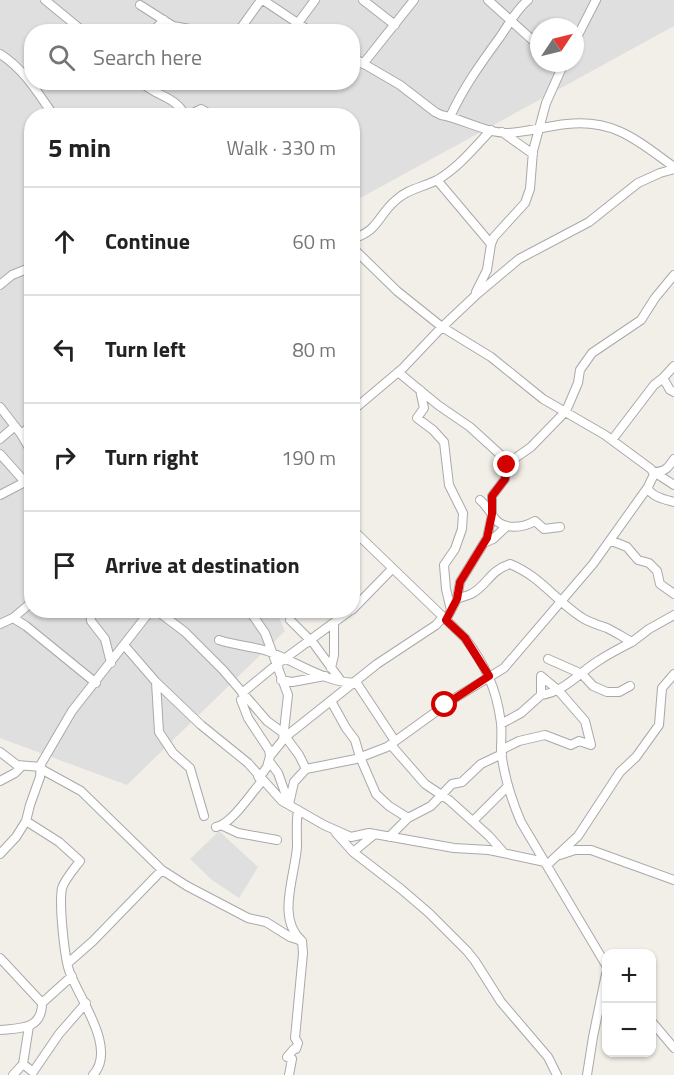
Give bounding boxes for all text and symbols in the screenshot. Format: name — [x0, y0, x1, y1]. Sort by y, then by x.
north arrow — [530, 18, 584, 72]
search box — [24, 24, 360, 90]
text: Search here — [93, 40, 202, 74]
icon: search — [45, 41, 78, 74]
text: 5 min — [48, 128, 111, 167]
text: Walk · 330 m — [227, 132, 336, 163]
text: Continue — [105, 224, 190, 258]
icon: ahead — [48, 225, 81, 258]
text: 60 m — [292, 226, 336, 257]
text: Turn left — [105, 332, 186, 366]
icon: left — [48, 333, 81, 366]
text: 80 m — [292, 334, 336, 365]
text: Turn right — [105, 440, 199, 474]
icon: right — [48, 441, 81, 474]
text: 190 m — [281, 442, 336, 473]
route end — [493, 451, 519, 477]
text: Arrive at destination — [105, 548, 300, 582]
icon: arrive — [48, 549, 81, 582]
route start — [431, 691, 457, 717]
map controls — [602, 949, 656, 1057]
button: + — [602, 949, 656, 1003]
button: − — [602, 1003, 656, 1057]

